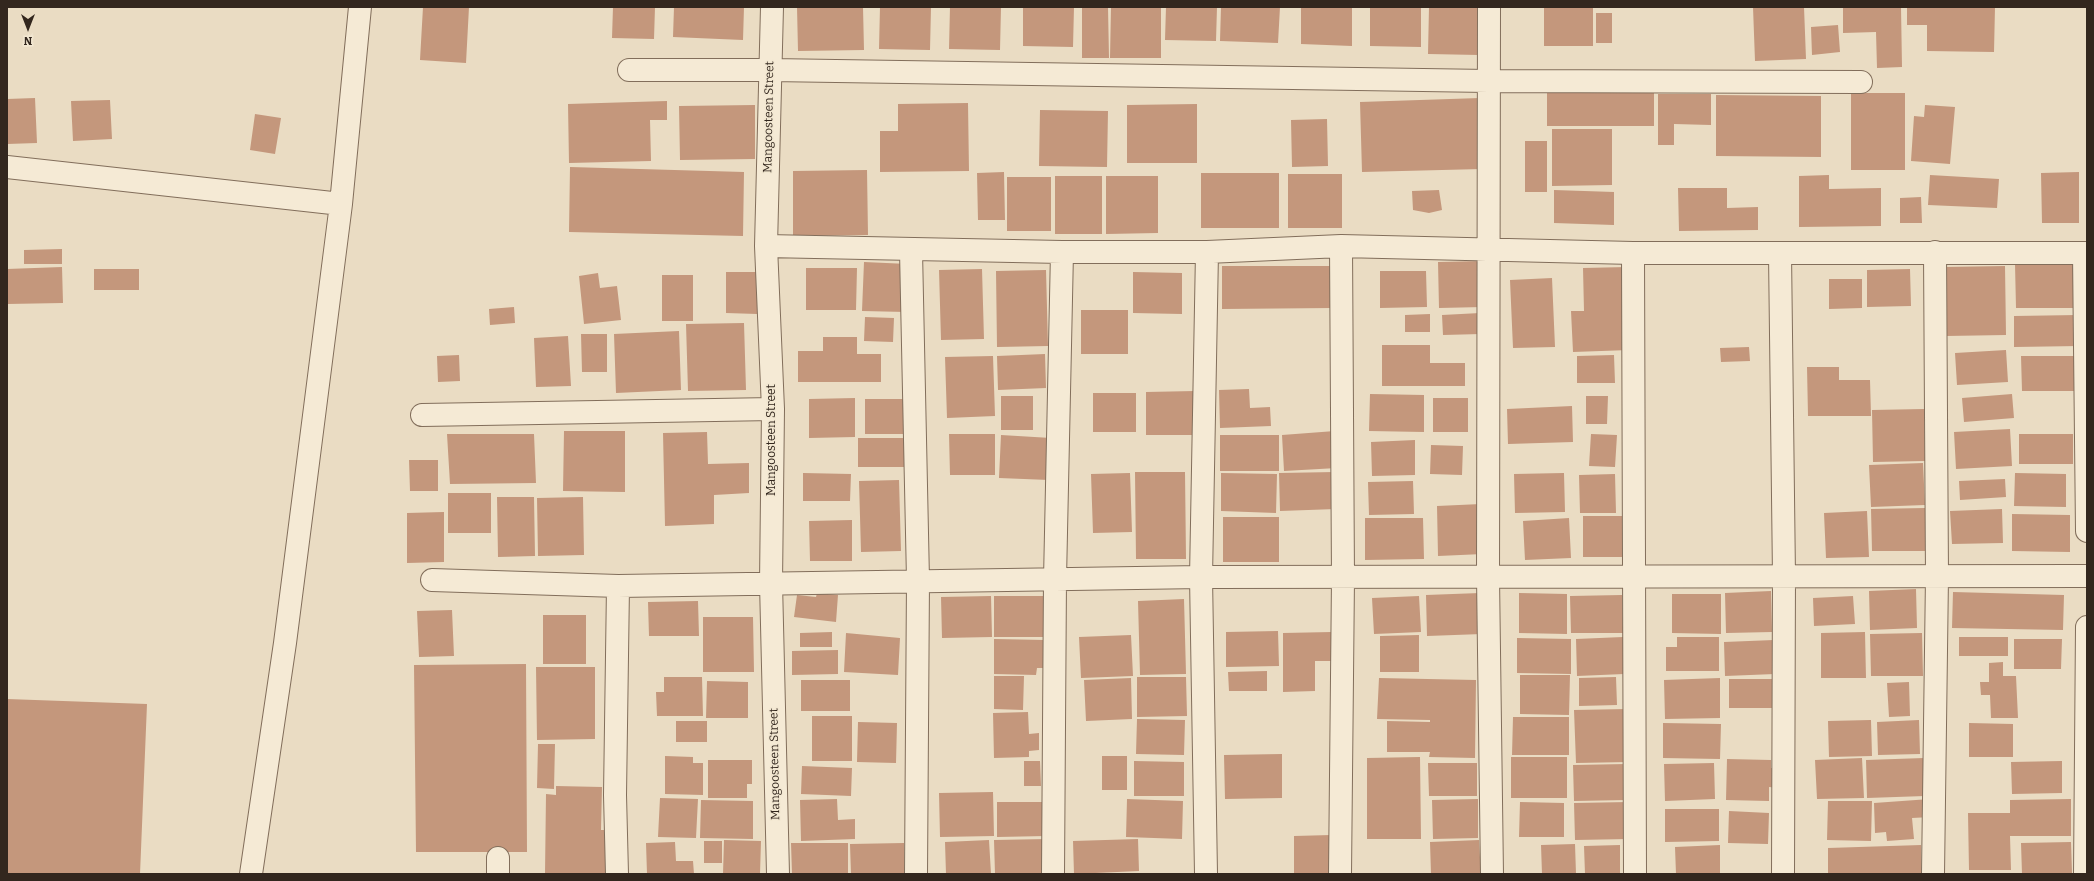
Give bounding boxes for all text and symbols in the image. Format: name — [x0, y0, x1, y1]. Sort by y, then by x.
north arrow — [8, 8, 48, 48]
text: N — [24, 34, 32, 47]
street label: Mangoosteen Street — [761, 61, 777, 173]
street label: Mangoosteen Street — [765, 384, 779, 496]
street label: Mangoosteen Street — [767, 708, 783, 820]

